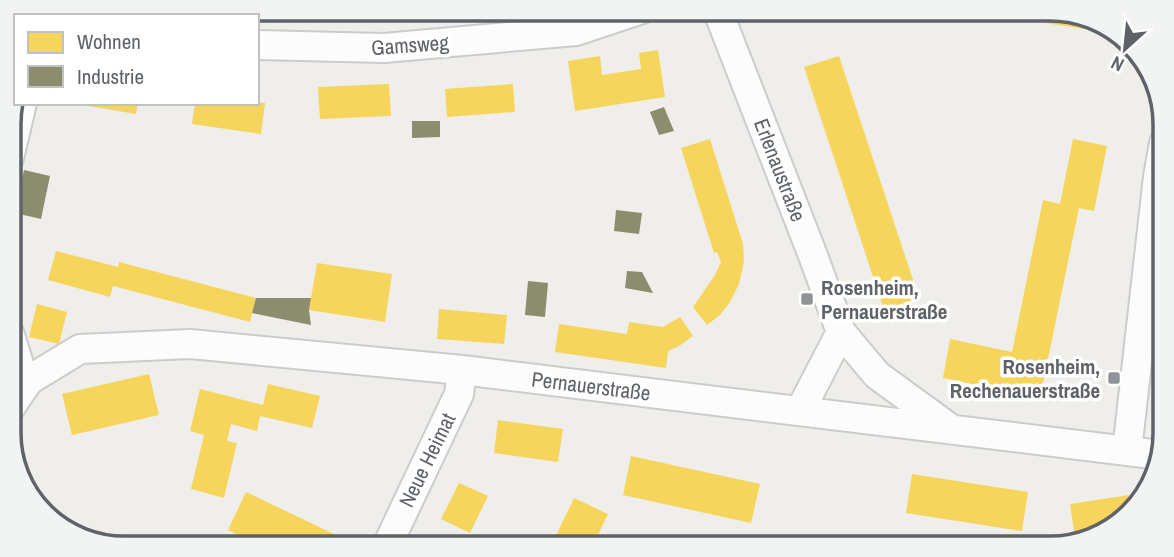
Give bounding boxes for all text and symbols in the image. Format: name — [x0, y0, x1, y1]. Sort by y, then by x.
legend — [14, 14, 259, 105]
north arrow — [1090, 14, 1160, 84]
text: Wohnen — [77, 27, 141, 56]
street label: Gamsweg — [370, 28, 450, 62]
text: N — [1106, 50, 1128, 78]
text: Industrie — [77, 62, 144, 91]
street label: Erlenaustraße — [747, 114, 813, 226]
place label: Rosenheim, Pernauerstraße — [821, 273, 947, 326]
marker: Rosenheim, Pernauerstraße — [799, 291, 815, 307]
place label: Rosenheim, Rechenauerstraße — [950, 352, 1100, 405]
street label: Pernauerstraße — [530, 364, 652, 408]
marker: Rosenheim, Rechenauerstraße — [1106, 370, 1122, 386]
street label: Neue Heimat — [392, 408, 462, 512]

